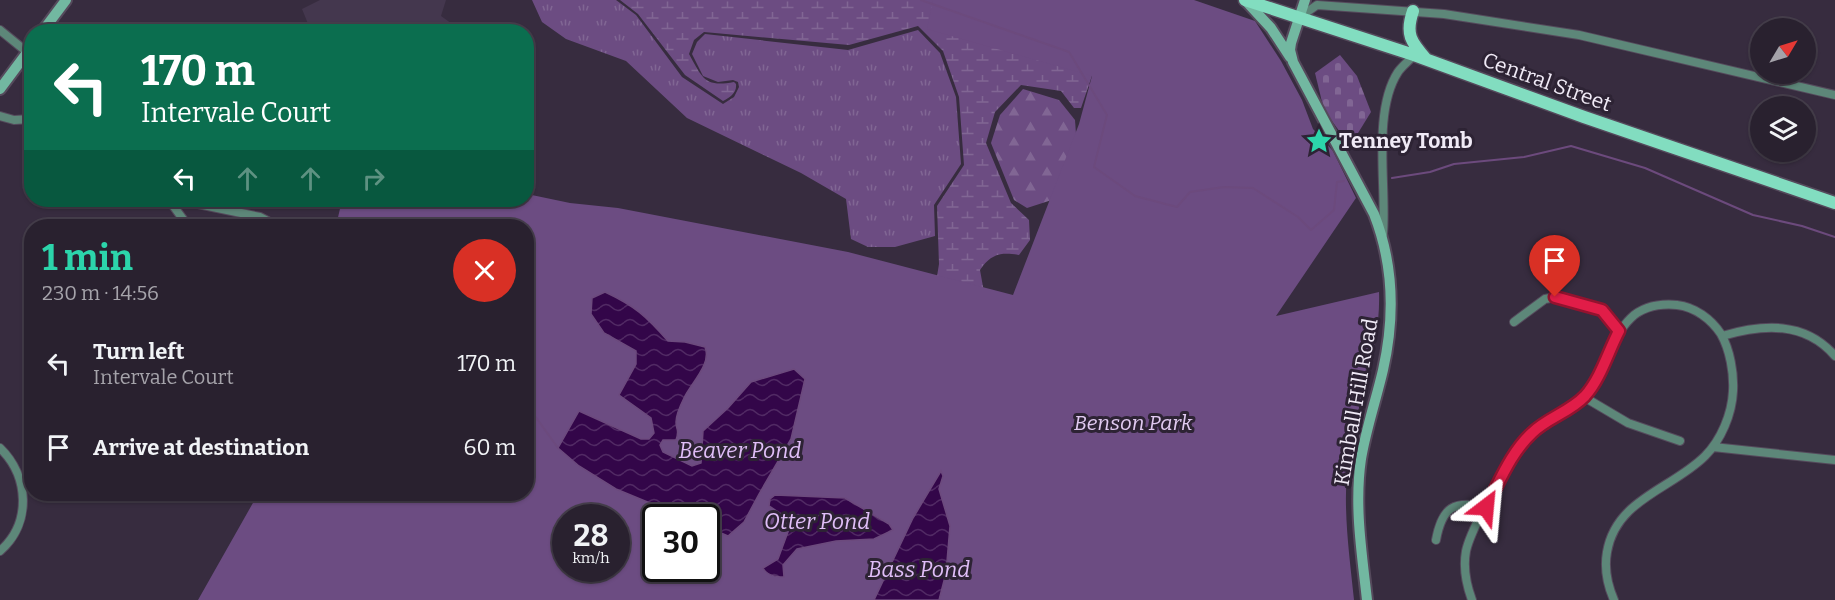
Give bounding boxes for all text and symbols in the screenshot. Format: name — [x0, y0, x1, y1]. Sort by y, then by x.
north arrow — [1750, 18, 1816, 84]
map controls — [1750, 18, 1816, 162]
text: 170 m — [141, 46, 255, 96]
street label: Central Street — [1479, 47, 1615, 117]
icon: left — [42, 48, 120, 126]
button: layers — [1750, 96, 1816, 162]
text: Intervale Court — [141, 97, 331, 129]
place icon: Tenney Tomb — [1304, 126, 1334, 156]
place label: Tenney Tomb — [1339, 128, 1473, 154]
icon: left — [168, 162, 201, 195]
icon: ahead — [231, 162, 264, 195]
icon: ahead — [294, 162, 327, 195]
icon: right — [357, 162, 390, 195]
pin — [1529, 235, 1580, 297]
text: 1 min — [42, 236, 133, 280]
button: close — [453, 239, 516, 302]
icon: arrive — [1538, 244, 1571, 277]
text: 230 m · 14:56 — [42, 281, 159, 305]
street label: Kimball Hill Road — [1328, 316, 1384, 488]
text: Turn left — [93, 338, 185, 365]
icon: left — [42, 347, 75, 380]
text: 170 m — [457, 350, 516, 377]
text: Intervale Court — [93, 365, 234, 389]
park label: Benson Park — [1074, 410, 1193, 436]
icon: arrive — [42, 431, 75, 464]
text: Arrive at destination — [93, 434, 309, 461]
text: 60 m — [464, 434, 516, 461]
water label: Beaver Pond — [679, 437, 802, 464]
position arrow — [1454, 475, 1518, 539]
speed limit sign: 30 — [642, 504, 720, 582]
water label: Otter Pond — [764, 508, 870, 535]
text: 28 — [574, 518, 608, 554]
text: km/h — [572, 549, 610, 567]
water label: Bass Pond — [868, 556, 970, 583]

